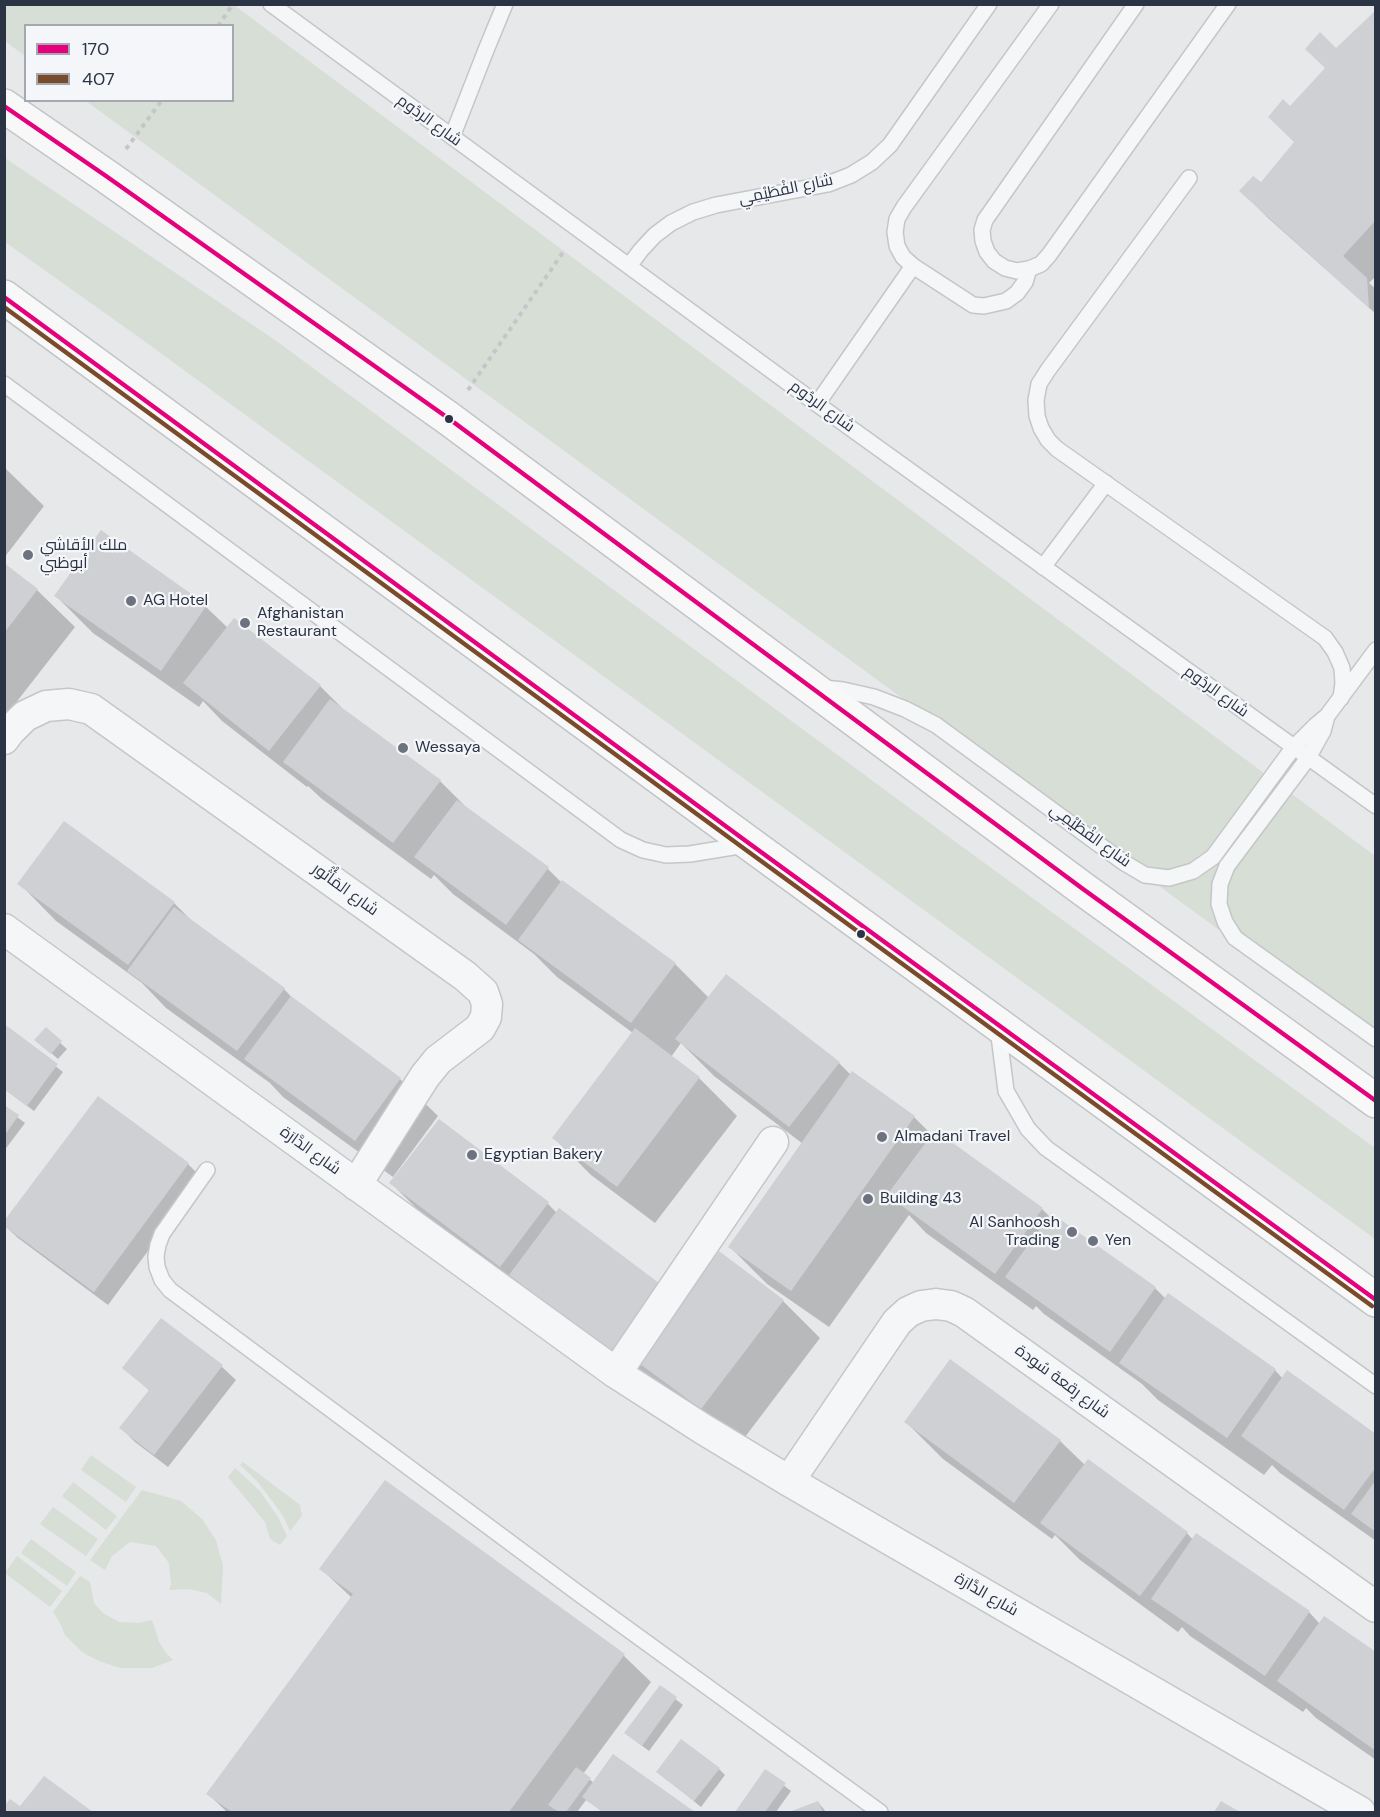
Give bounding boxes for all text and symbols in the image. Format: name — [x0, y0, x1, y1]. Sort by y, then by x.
legend — [24, 24, 234, 102]
text: 170 — [82, 37, 109, 61]
text: 407 — [82, 67, 115, 91]
street label: شارع الردُوم — [393, 91, 465, 151]
street label: شارع الفْطَيْمِي — [737, 171, 835, 209]
street label: شارع الردُوم — [786, 377, 858, 437]
unlabelled marker — [443, 413, 455, 425]
place label: ملك الأقاشي أبوظبي — [40, 536, 127, 574]
marker: ملك الأقاشي أبوظبي — [21, 548, 35, 562]
place label: AG Hotel — [143, 591, 208, 611]
marker: AG Hotel — [124, 594, 138, 608]
place label: Afghanistan Restaurant — [257, 604, 344, 642]
marker: Afghanistan Restaurant — [238, 616, 252, 630]
street label: شارع الردُوم — [1180, 662, 1252, 722]
place label: Wessaya — [415, 738, 480, 758]
marker: Wessaya — [396, 741, 410, 755]
street label: شارع الفْطَيْمِي — [1046, 800, 1134, 872]
street label: شارع المَأْثُور — [308, 860, 382, 920]
unlabelled marker — [855, 928, 867, 940]
street label: شارع الدَّارَة — [276, 1123, 344, 1179]
place label: Almadani Travel — [894, 1127, 1010, 1147]
marker: Almadani Travel — [875, 1130, 889, 1144]
place label: Egyptian Bakery — [484, 1145, 603, 1165]
marker: Egyptian Bakery — [465, 1148, 479, 1162]
place label: Building 43 — [880, 1189, 962, 1209]
marker: Building 43 — [861, 1192, 875, 1206]
place label: Al Sanhoosh Trading — [969, 1213, 1060, 1251]
marker: Al Sanhoosh Trading — [1065, 1225, 1079, 1239]
place label: Yen — [1105, 1231, 1131, 1251]
marker: Yen — [1086, 1234, 1100, 1248]
street label: شارع رِقعة سُودة — [1011, 1341, 1113, 1423]
street label: شارع الدَّارَة — [951, 1569, 1021, 1621]

